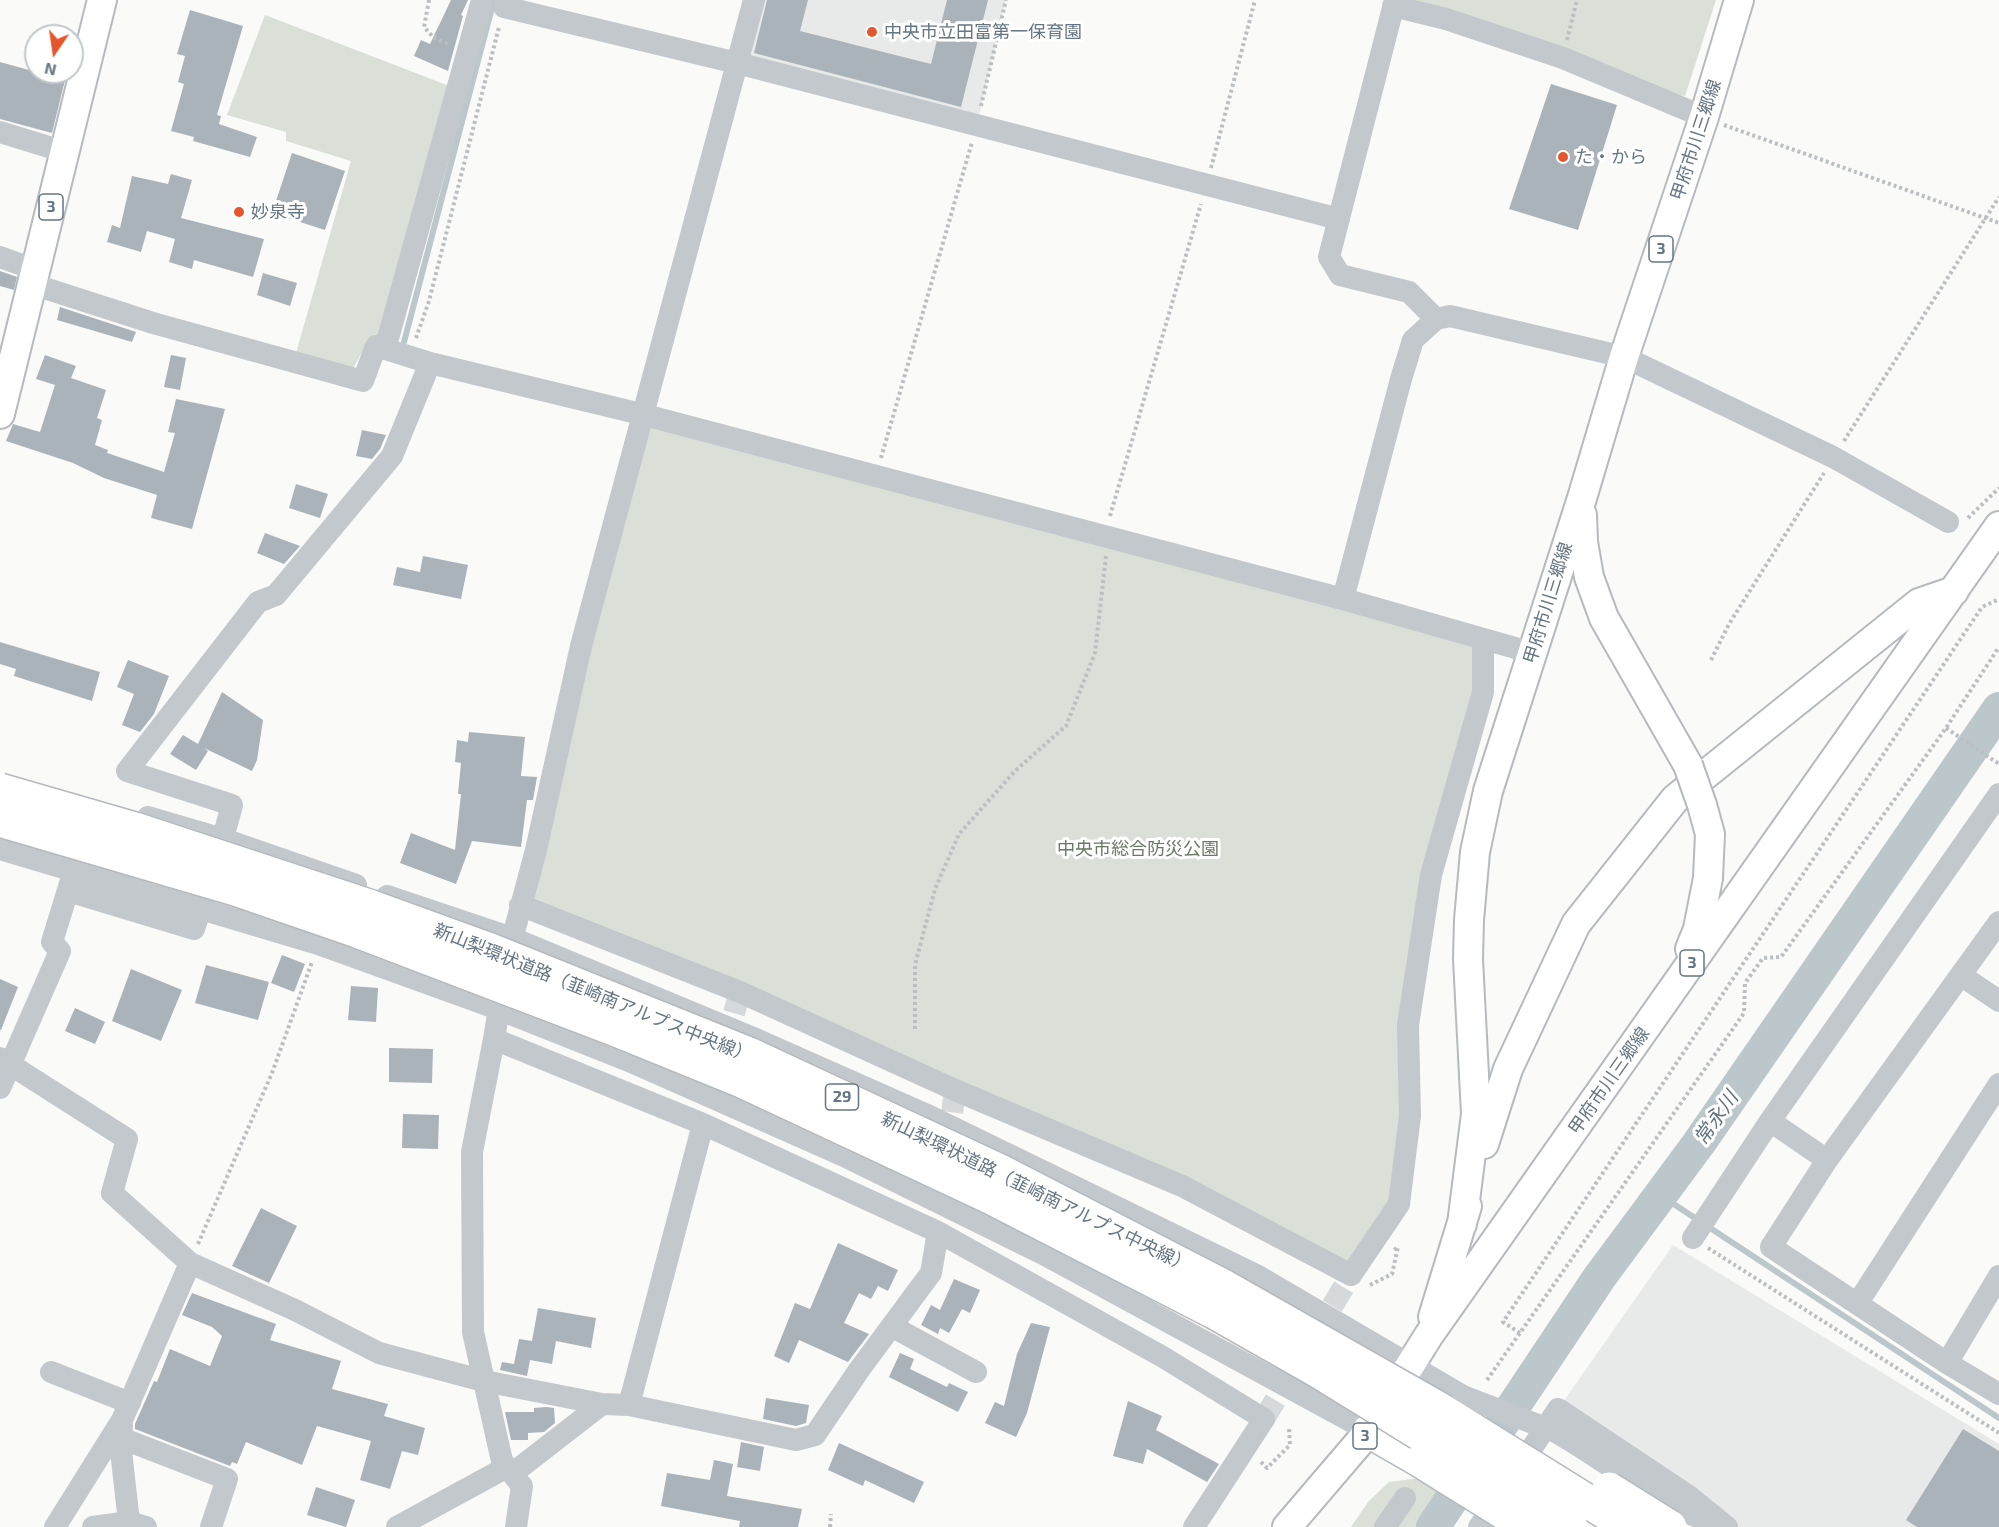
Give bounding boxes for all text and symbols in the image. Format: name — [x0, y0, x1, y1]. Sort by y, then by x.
place label: 中央市立田富第一保育園 — [884, 21, 1082, 43]
north arrow — [24, 24, 84, 84]
marker: 中央市立田富第一保育園 — [865, 25, 879, 39]
text: N — [43, 60, 58, 81]
street label: 甲府市川三郷線 — [1666, 77, 1726, 203]
place label: た・から — [1575, 146, 1647, 168]
marker: た・から — [1556, 150, 1570, 164]
road number: 3 — [39, 194, 63, 220]
place label: 妙泉寺 — [251, 201, 305, 223]
marker: 妙泉寺 — [232, 205, 246, 219]
road number: 3 — [1649, 236, 1673, 262]
street label: 甲府市川三郷線 — [1519, 540, 1577, 666]
park label: 中央市総合防災公園 — [1057, 838, 1219, 860]
street label: 新山梨環状道路（韮崎南アルプス中央線） — [430, 919, 756, 1067]
road number: 3 — [1680, 950, 1704, 976]
street label: 甲府市川三郷線 — [1564, 1023, 1654, 1139]
road number: 29 — [826, 1084, 858, 1110]
water label: 常永川 — [1689, 1087, 1743, 1149]
street label: 新山梨環状道路（韮崎南アルプス中央線） — [878, 1107, 1194, 1277]
road number: 3 — [1353, 1423, 1377, 1449]

